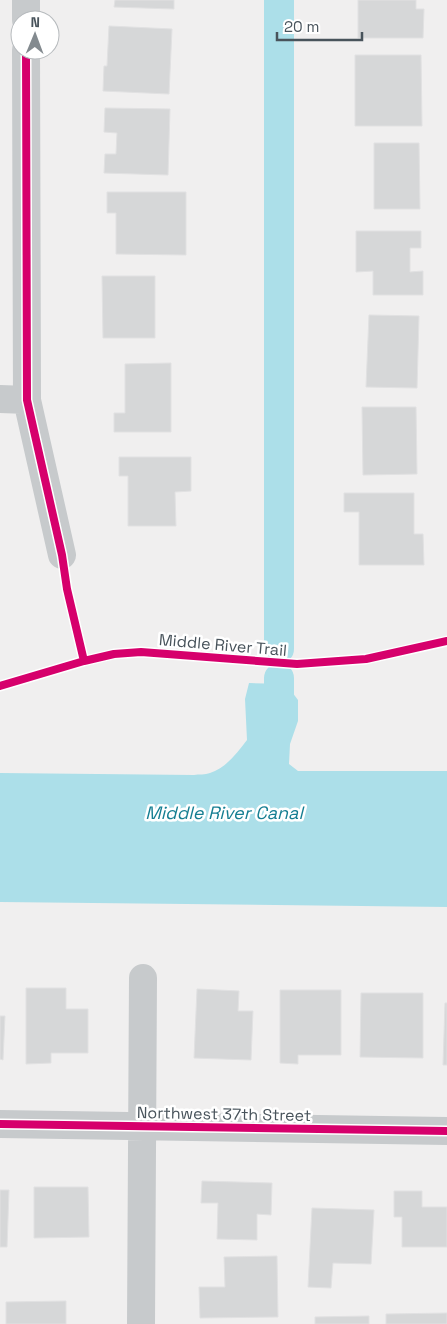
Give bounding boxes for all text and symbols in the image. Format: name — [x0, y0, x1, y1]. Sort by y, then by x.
north arrow — [10, 10, 60, 60]
scale bar — [277, 10, 362, 42]
text: N — [30, 13, 40, 31]
text: 20 m — [284, 17, 319, 36]
street label: Middle River Trail — [158, 629, 288, 661]
water label: Middle River Canal — [145, 801, 305, 824]
street label: Northwest 37th Street — [137, 1102, 311, 1126]

